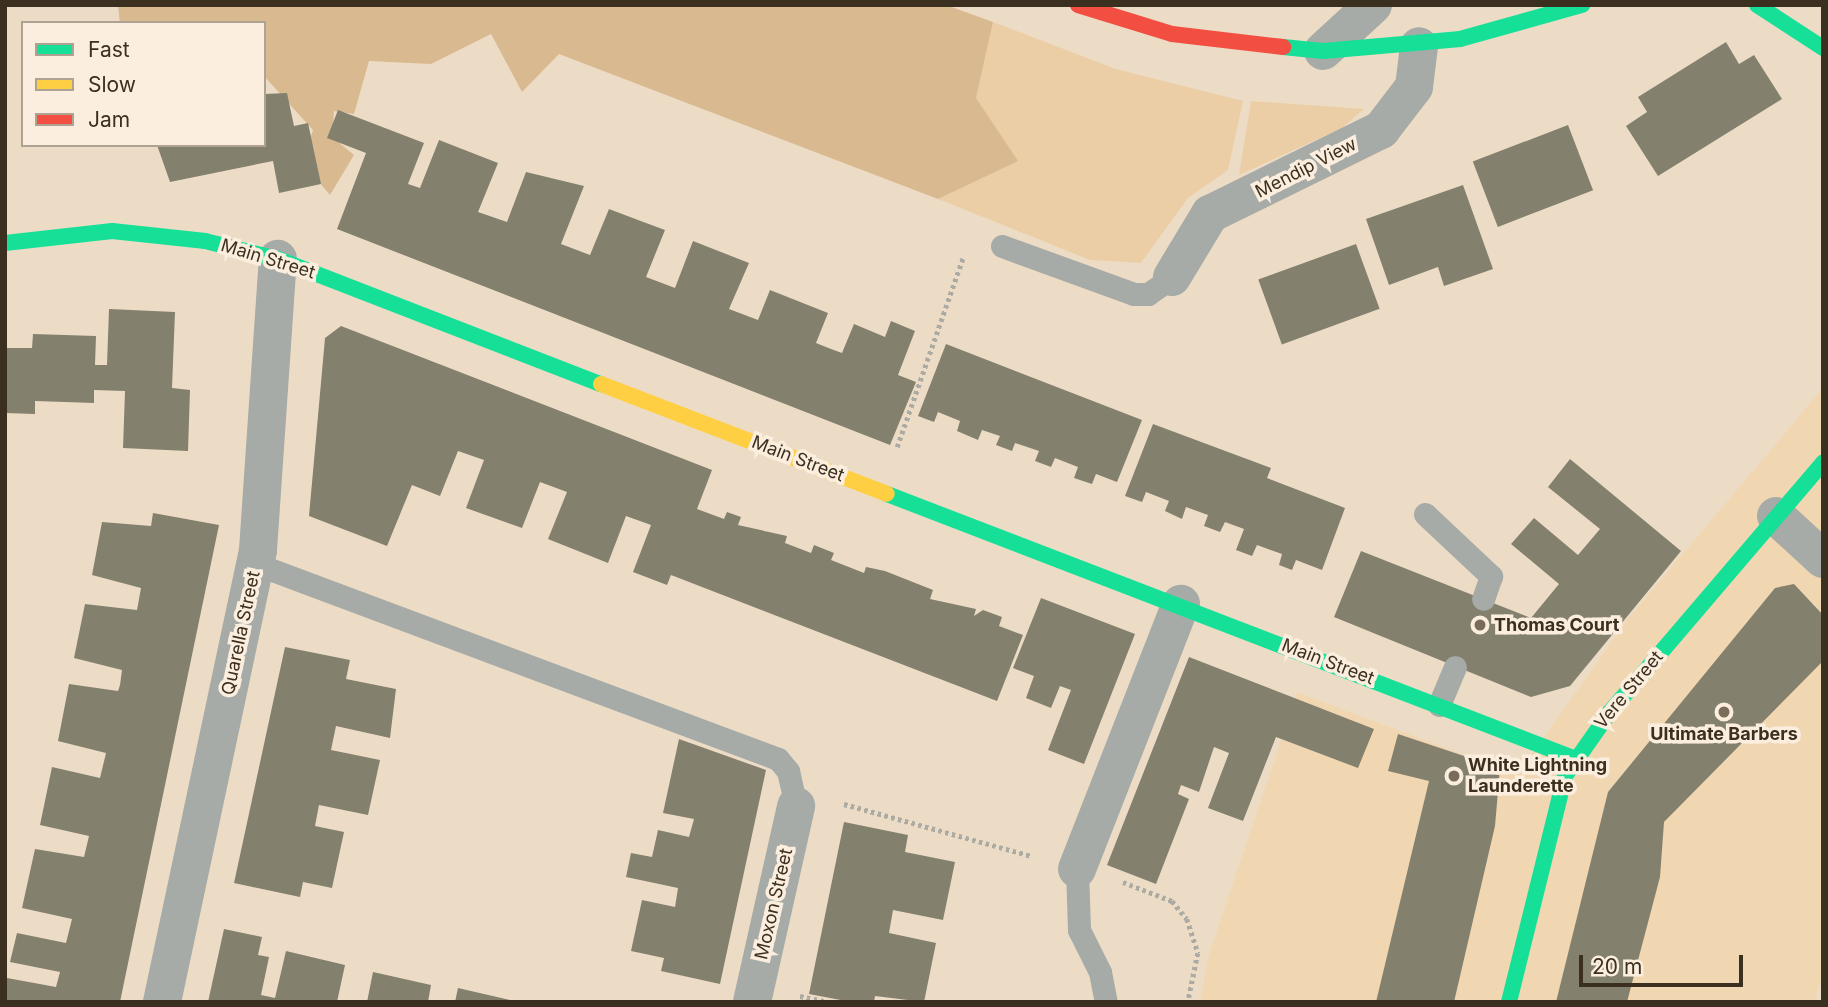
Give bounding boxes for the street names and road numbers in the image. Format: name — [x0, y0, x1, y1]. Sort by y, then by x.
street label: Mendip View — [1252, 133, 1360, 203]
street label: Main Street — [218, 234, 318, 284]
street label: Main Street — [749, 431, 847, 487]
street label: Quarella Street — [217, 569, 265, 697]
street label: Main Street — [1279, 634, 1377, 690]
street label: Vere Street — [1590, 647, 1668, 733]
street label: Moxon Street — [751, 846, 797, 962]

